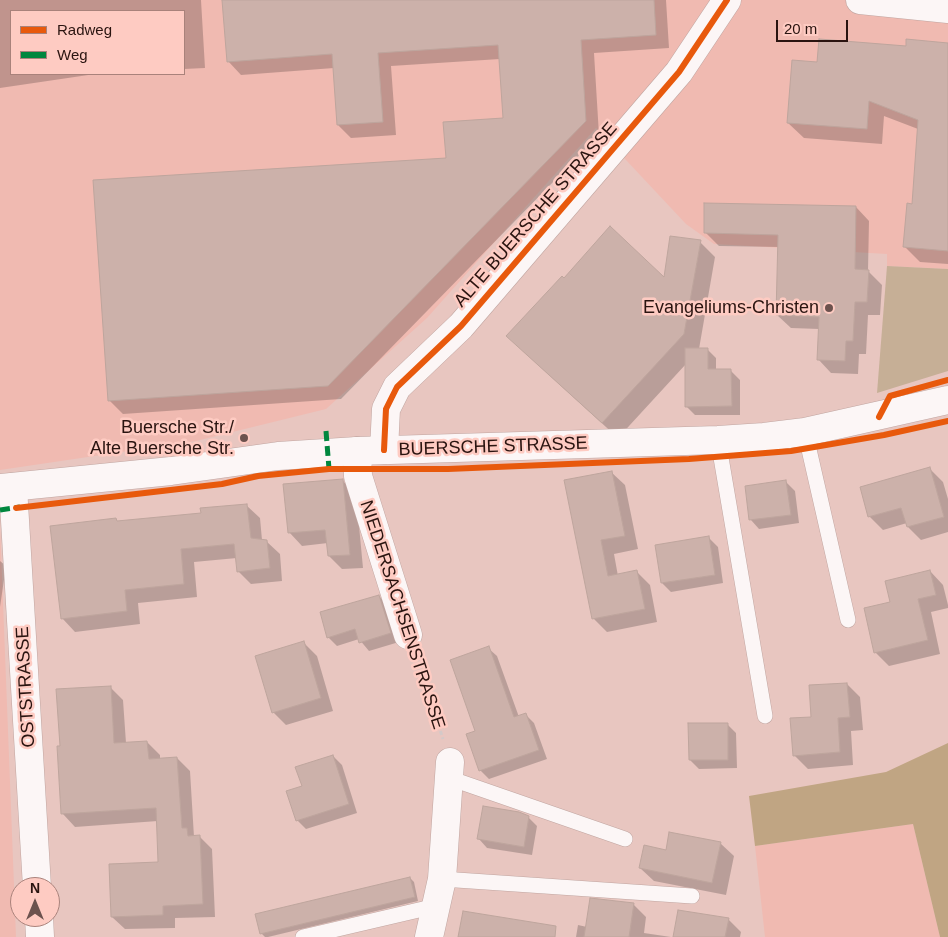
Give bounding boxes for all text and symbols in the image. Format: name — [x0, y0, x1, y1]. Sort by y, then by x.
legend — [10, 10, 185, 75]
scale bar — [778, 10, 850, 42]
text: 20 m — [784, 20, 817, 37]
text: Radweg — [57, 21, 112, 38]
text: Weg — [57, 46, 88, 63]
street label: ALTE BUERSCHE STRASSE — [450, 118, 622, 312]
place label: Evangeliums-Christen — [643, 297, 819, 319]
marker: Evangeliums-Christen — [823, 302, 835, 314]
place label: Buersche Str./ Alte Buersche Str. — [90, 417, 234, 459]
marker: Buersche Str./ Alte Buersche Str. — [238, 432, 250, 444]
street label: BUERSCHE STRASSE — [398, 433, 588, 461]
street label: NIEDERSACHSENSTRASSE — [355, 498, 449, 732]
street label: OSTSTRASSE — [12, 626, 40, 748]
north arrow — [10, 877, 60, 927]
text: N — [30, 880, 40, 896]

